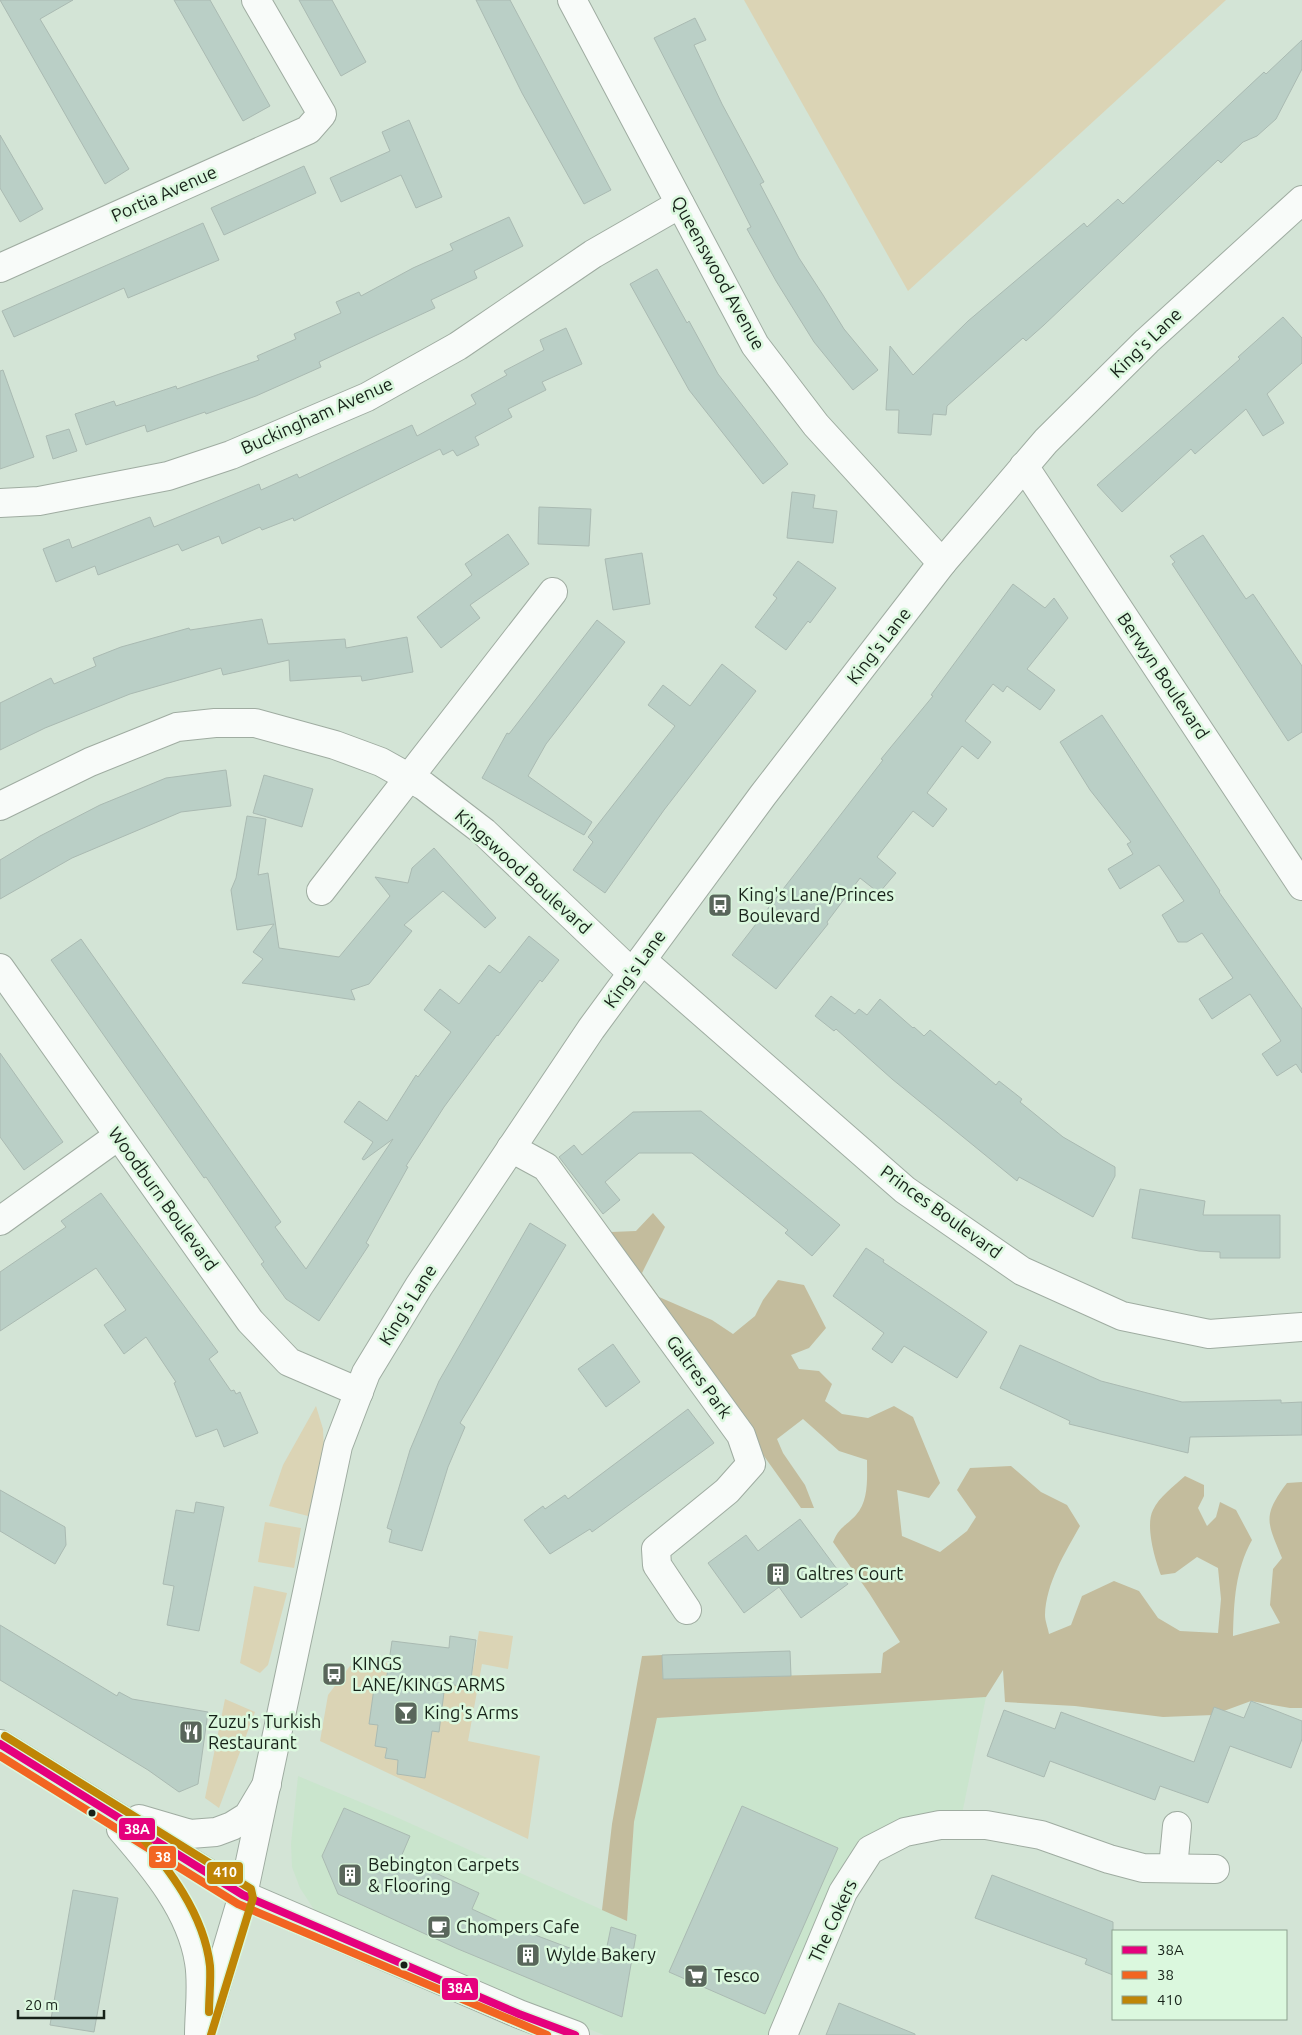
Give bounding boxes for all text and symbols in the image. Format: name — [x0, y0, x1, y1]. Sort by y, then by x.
street label: Portia Avenue — [108, 161, 219, 225]
street label: Queenswood Avenue — [667, 192, 769, 353]
street label: King's Lane — [1106, 303, 1185, 381]
street label: Buckingham Avenue — [238, 373, 396, 458]
street label: King's Lane — [842, 603, 914, 687]
street label: Berwyn Boulevard — [1114, 608, 1214, 742]
street label: Kingswood Boulevard — [452, 805, 596, 938]
place label: King's Lane/Princes Boulevard — [738, 884, 894, 925]
bus stop icon: King's Lane/Princes Boulevard — [707, 892, 733, 918]
street label: King's Lane — [599, 926, 669, 1011]
street label: Woodburn Boulevard — [105, 1123, 223, 1274]
street label: Princes Boulevard — [877, 1161, 1006, 1262]
street label: King's Lane — [374, 1260, 440, 1348]
street label: Galtres Park — [663, 1331, 737, 1422]
building icon: Galtres Court — [765, 1561, 791, 1587]
place label: Galtres Court — [796, 1563, 903, 1583]
place label: KINGS LANE/KINGS ARMS — [352, 1653, 505, 1694]
bus stop icon: KINGS LANE/KINGS ARMS — [321, 1661, 347, 1687]
bar icon: King's Arms — [393, 1700, 419, 1726]
place label: King's Arms — [424, 1702, 519, 1722]
place label: Zuzu's Turkish Restaurant — [208, 1711, 321, 1752]
restaurant icon: Zuzu's Turkish Restaurant — [178, 1719, 204, 1745]
unlabelled marker — [87, 1808, 97, 1818]
line badge: 38A — [118, 1817, 156, 1841]
text: 38A — [124, 1821, 150, 1837]
line badge: 38 — [148, 1845, 177, 1869]
text: 38 — [155, 1849, 171, 1865]
place label: Bebington Carpets & Flooring — [368, 1854, 520, 1895]
line badge: 410 — [206, 1861, 244, 1885]
building icon: Bebington Carpets & Flooring — [337, 1862, 363, 1888]
text: 410 — [213, 1864, 237, 1880]
street label: The Cokers — [804, 1876, 860, 1965]
cafe icon: Chompers Cafe — [426, 1914, 452, 1940]
place label: Chompers Cafe — [456, 1916, 580, 1936]
legend — [1112, 1930, 1287, 2020]
text: 38A — [1157, 1941, 1184, 1958]
building icon: Wylde Bakery — [515, 1942, 541, 1968]
place label: Wylde Bakery — [546, 1944, 656, 1964]
unlabelled marker — [399, 1960, 409, 1970]
supermarket icon: Tesco — [683, 1963, 709, 1989]
place label: Tesco — [714, 1965, 760, 1985]
text: 38 — [1157, 1966, 1174, 1983]
line badge: 38A — [441, 1977, 479, 2001]
text: 38A — [447, 1980, 473, 1996]
scale bar — [18, 1988, 104, 2020]
text: 410 — [1157, 1991, 1182, 2008]
text: 20 m — [25, 1996, 58, 2013]

